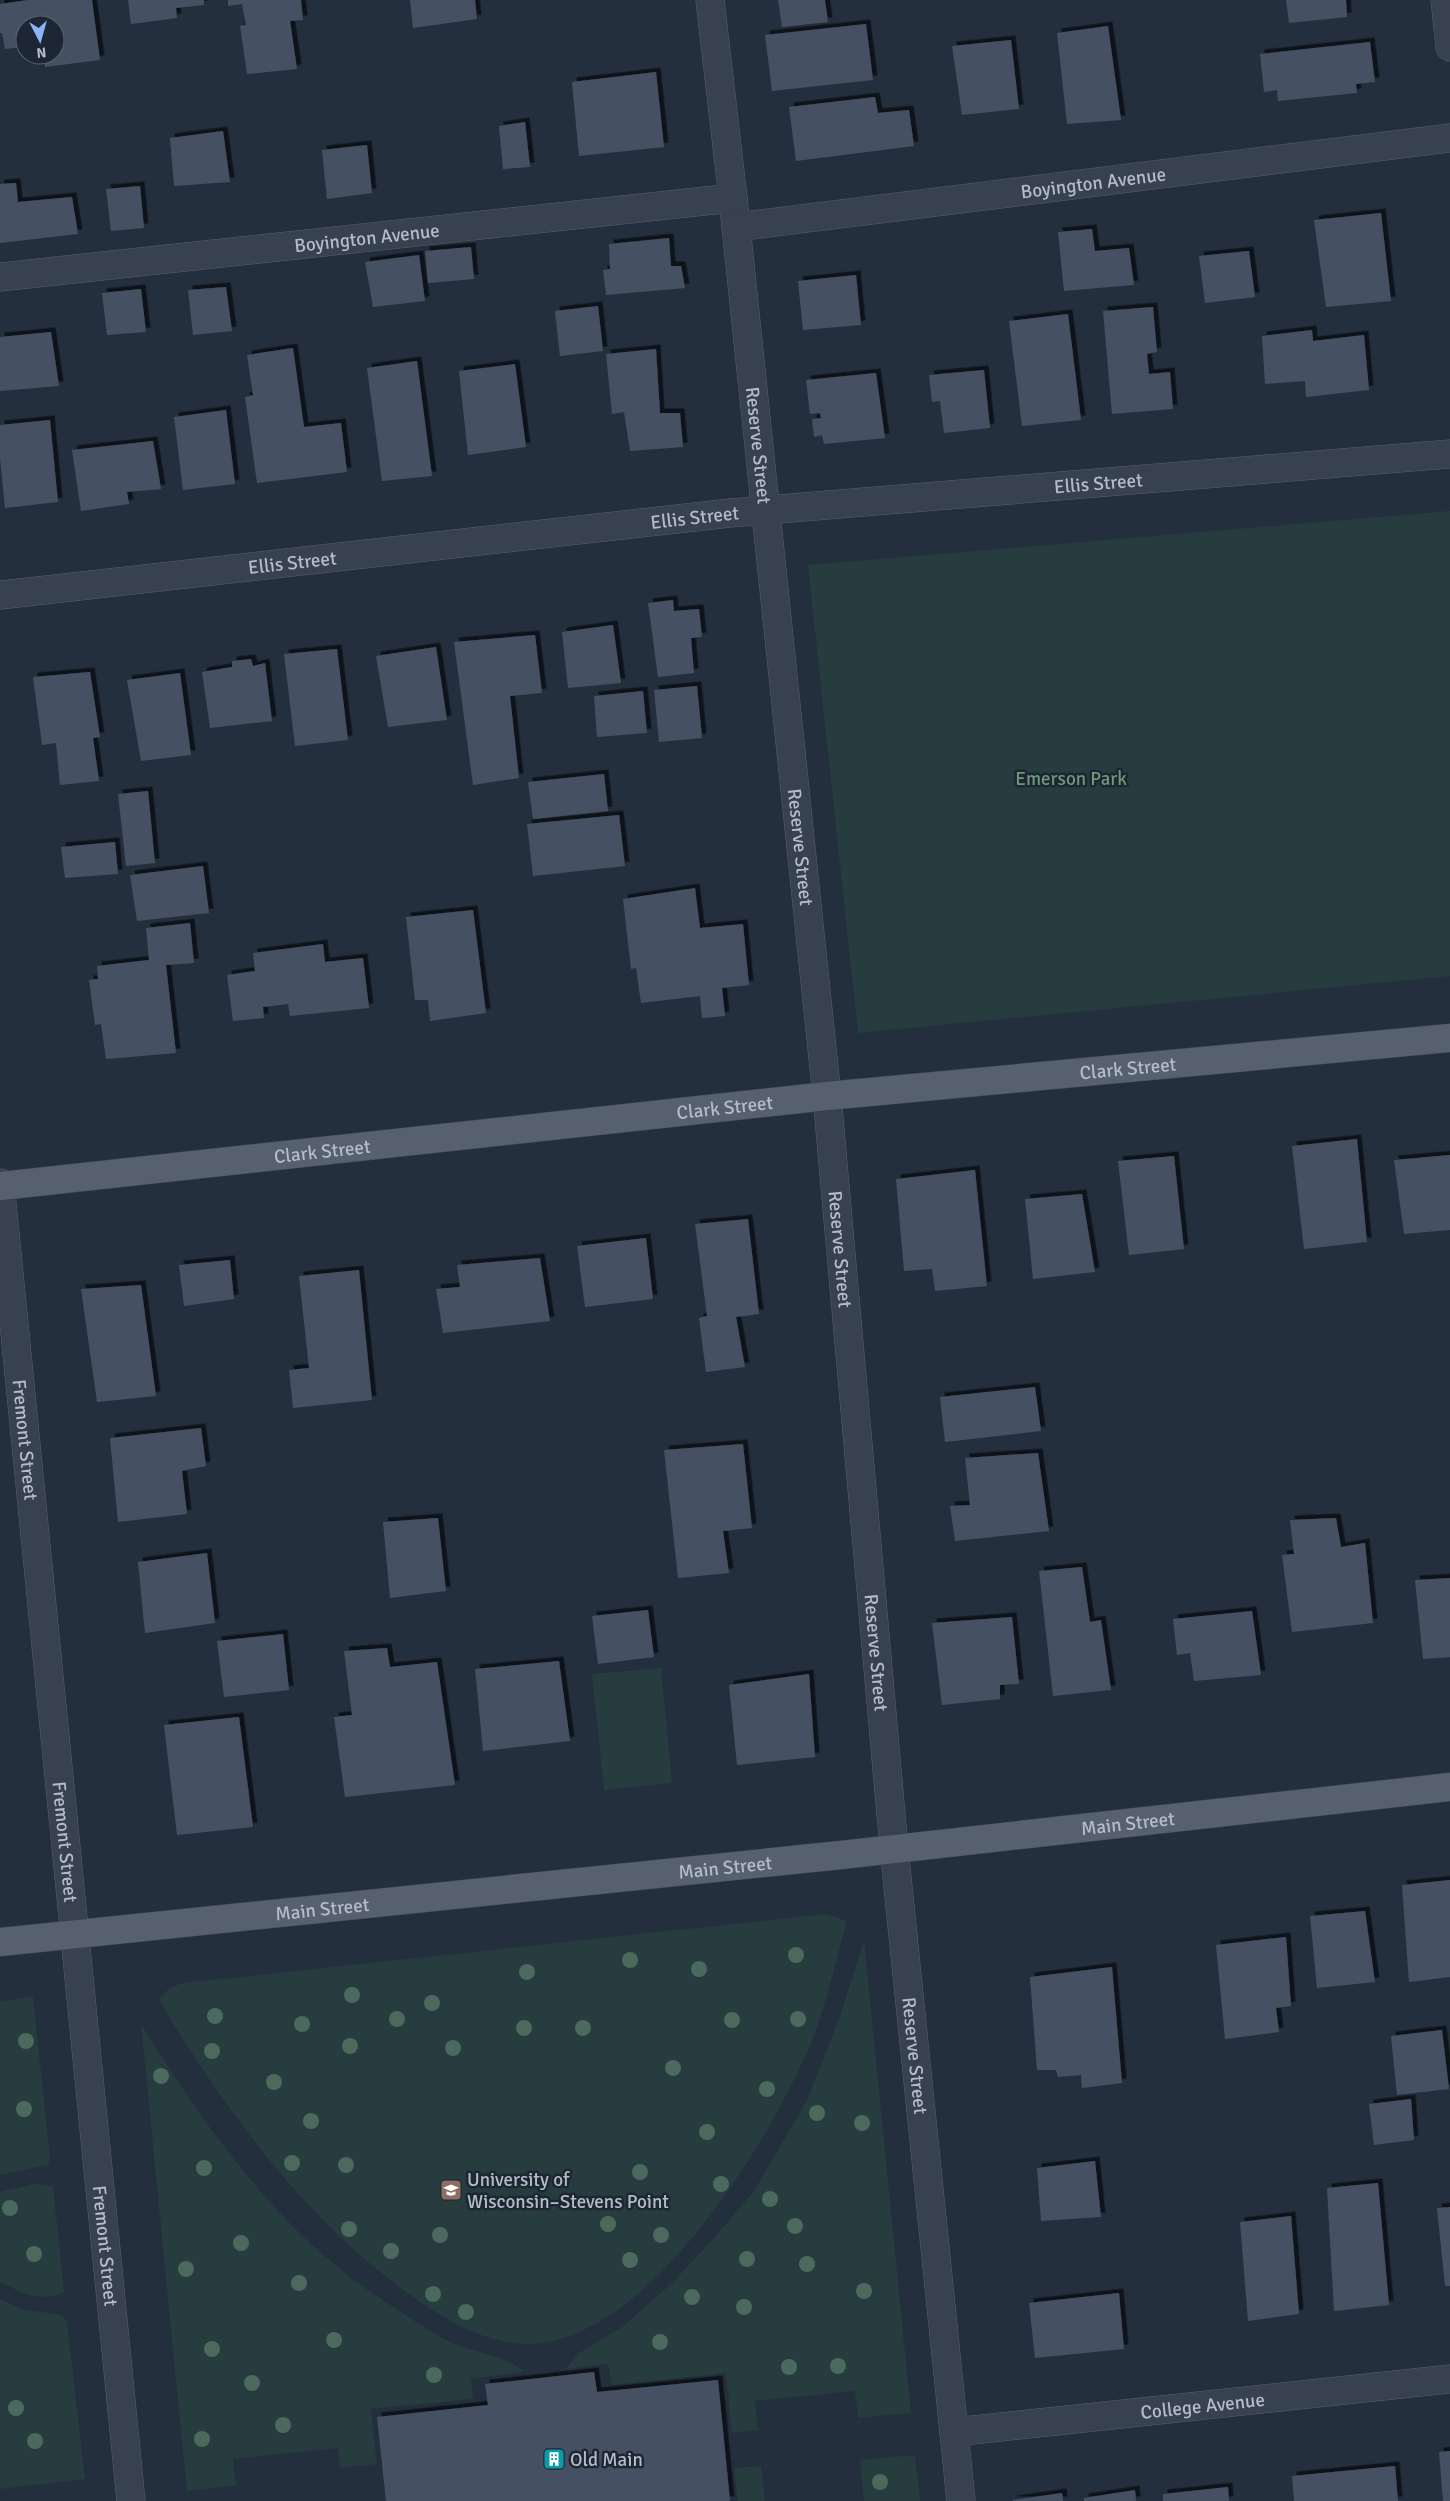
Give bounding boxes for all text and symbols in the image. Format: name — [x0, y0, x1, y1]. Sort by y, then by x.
north arrow — [15, 15, 65, 65]
text: N — [36, 43, 47, 61]
street label: Boyington Avenue — [1019, 163, 1167, 204]
street label: Boyington Avenue — [293, 219, 441, 258]
street label: Reserve Street — [740, 386, 776, 506]
street label: Ellis Street — [1053, 468, 1144, 499]
street label: Ellis Street — [649, 501, 740, 535]
street label: Ellis Street — [247, 546, 338, 580]
park label: Emerson Park — [1015, 767, 1127, 791]
street label: Reserve Street — [782, 787, 818, 907]
street label: Clark Street — [1079, 1053, 1178, 1085]
street label: Clark Street — [675, 1091, 775, 1125]
street label: Clark Street — [273, 1135, 372, 1169]
street label: Reserve Street — [822, 1190, 857, 1309]
street label: Fremont Street — [7, 1378, 43, 1502]
street label: Reserve Street — [858, 1593, 893, 1713]
street label: Fremont Street — [47, 1780, 82, 1904]
street label: Main Street — [1080, 1807, 1176, 1841]
street label: Main Street — [677, 1851, 774, 1885]
street label: Main Street — [274, 1893, 371, 1926]
street label: Reserve Street — [896, 1996, 932, 2116]
place label: University of Wisconsin–Stevens Point — [467, 2168, 669, 2214]
school or university icon: University of Wisconsin–Stevens Point — [439, 2178, 463, 2202]
street label: Fremont Street — [87, 2184, 123, 2308]
street label: College Avenue — [1139, 2388, 1266, 2425]
building icon: Old Main — [542, 2447, 566, 2471]
place label: Old Main — [570, 2448, 643, 2472]

